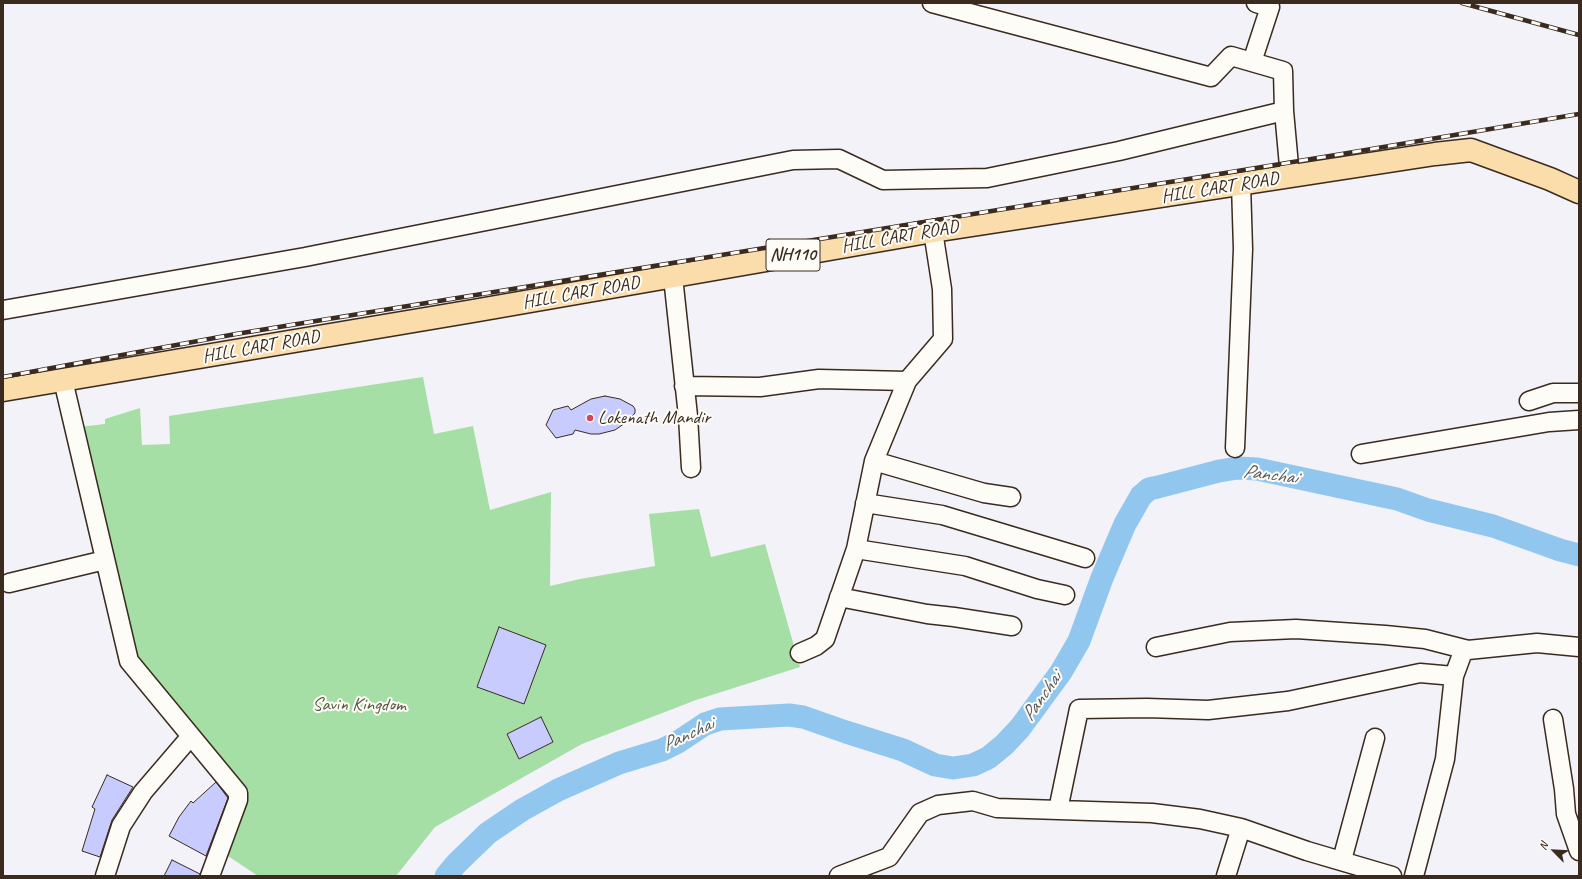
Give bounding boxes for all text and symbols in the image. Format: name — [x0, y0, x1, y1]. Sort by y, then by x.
street label: HILL CART ROAD — [1160, 167, 1280, 209]
street label: HILL CART ROAD — [840, 215, 960, 259]
road number: NH110 — [766, 239, 820, 271]
street label: HILL CART ROAD — [521, 271, 641, 315]
street label: HILL CART ROAD — [201, 325, 321, 369]
place label: Lokenath Mandir — [598, 407, 710, 429]
marker: Lokenath Mandir — [585, 413, 595, 423]
water label: Panchai — [1242, 460, 1298, 490]
water label: Panchai — [1017, 668, 1067, 726]
park label: Savin Kingdom — [312, 694, 406, 716]
water label: Panchai — [658, 713, 718, 757]
north arrow — [1534, 831, 1574, 871]
text: N — [1535, 840, 1551, 852]

